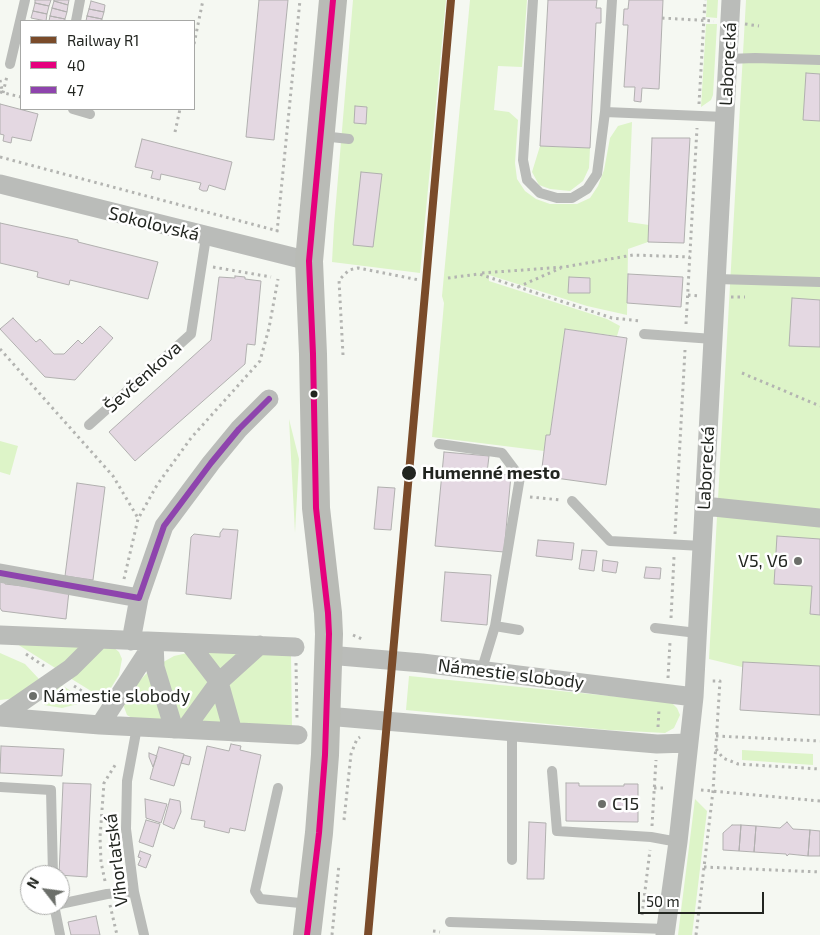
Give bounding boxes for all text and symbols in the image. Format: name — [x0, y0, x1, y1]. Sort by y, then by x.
legend — [20, 20, 195, 110]
street label: Laborecká — [715, 21, 741, 107]
text: Railway R1 — [67, 31, 139, 49]
text: 40 — [67, 56, 85, 74]
text: 47 — [67, 81, 84, 99]
street label: Sokolovská — [106, 202, 202, 246]
street label: Ševčenkova — [100, 337, 186, 417]
unlabelled marker — [309, 389, 319, 399]
street label: Laborecká — [693, 425, 719, 511]
place label: Humenné mesto — [422, 462, 560, 484]
marker: Humenné mesto — [400, 464, 418, 482]
place label: V5, V6 — [738, 550, 788, 572]
marker: V5, V6 — [792, 555, 804, 567]
street label: Námestie slobody — [437, 654, 585, 694]
place label: Námestie slobody — [43, 685, 190, 707]
marker: Námestie slobody — [27, 690, 39, 702]
place label: C15 — [612, 793, 639, 815]
marker: C15 — [596, 798, 608, 810]
street label: Vihorlatská — [100, 812, 132, 908]
north arrow — [20, 865, 70, 915]
text: N — [23, 874, 42, 891]
scale bar — [640, 882, 766, 914]
text: 50 m — [646, 892, 680, 910]

